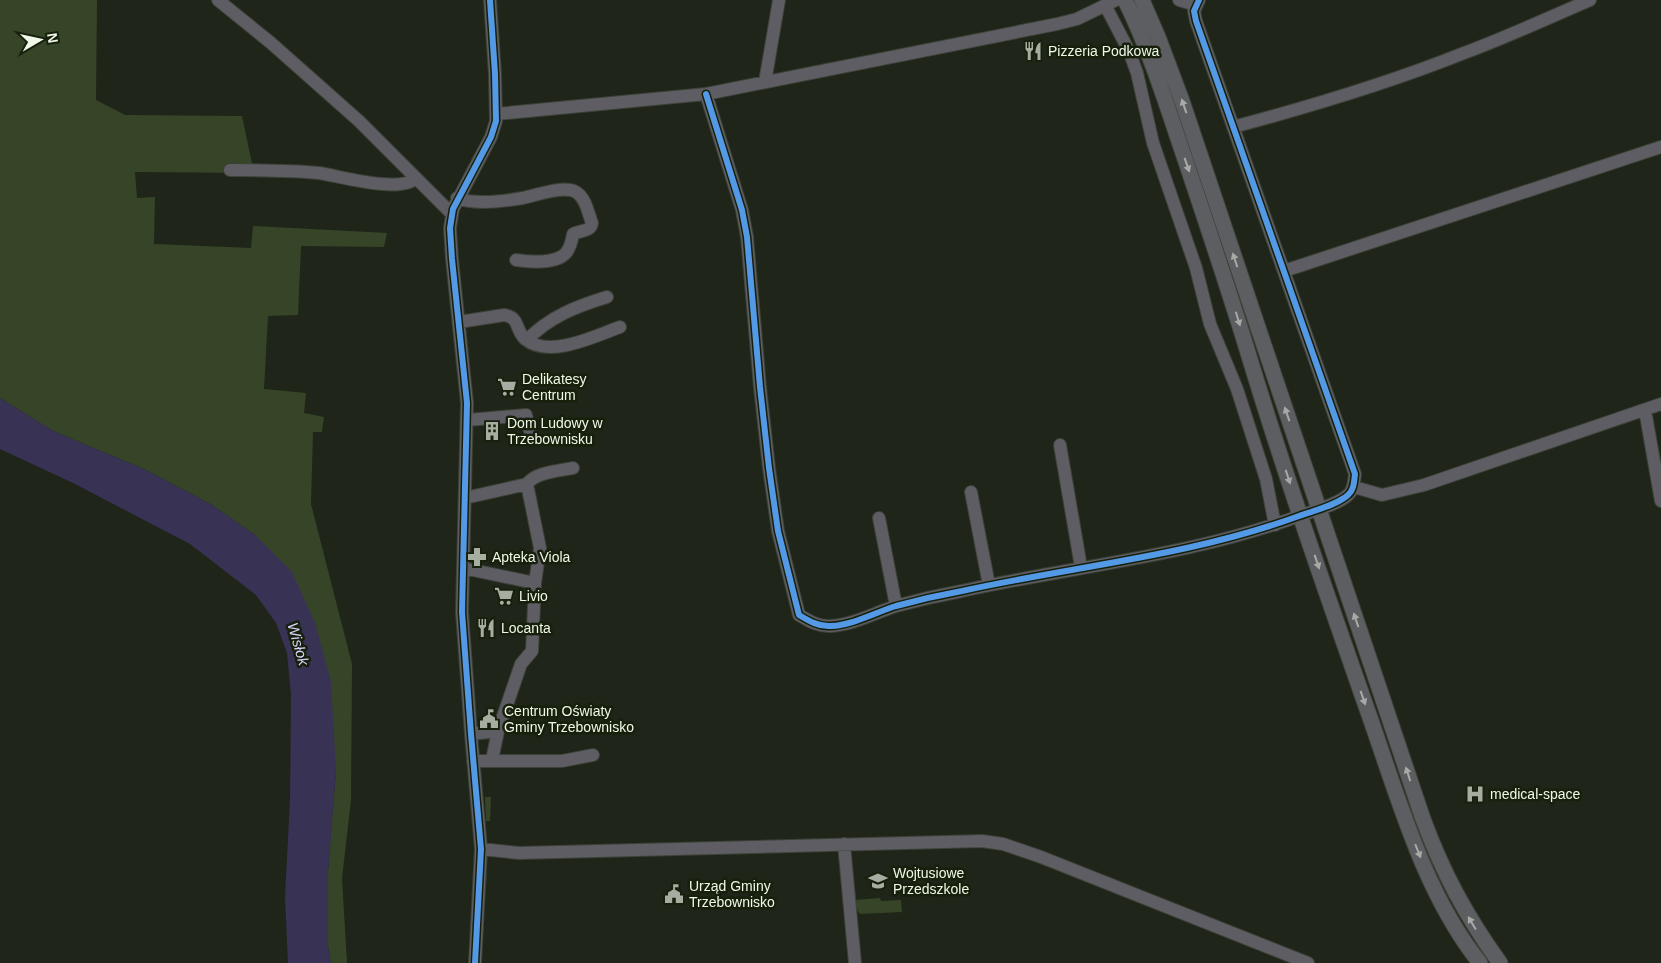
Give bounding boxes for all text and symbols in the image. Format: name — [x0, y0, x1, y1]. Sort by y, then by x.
north arrow — [15, 15, 65, 65]
text: N — [44, 32, 62, 44]
restaurant icon: Pizzeria Podkowa — [1022, 40, 1044, 62]
place label: Pizzeria Podkowa — [1048, 43, 1159, 59]
one-way arrow — [1179, 98, 1187, 113]
one-way arrow — [1184, 157, 1191, 172]
one-way arrow — [1231, 252, 1239, 267]
one-way arrow — [1234, 312, 1242, 327]
place label: Delikatesy Centrum — [522, 371, 587, 403]
supermarket icon: Delikatesy Centrum — [496, 376, 518, 398]
one-way arrow — [1283, 406, 1291, 421]
place label: Dom Ludowy w Trzebownisku — [507, 415, 604, 447]
building icon: Dom Ludowy w Trzebownisku — [481, 420, 503, 442]
one-way arrow — [1285, 470, 1293, 485]
pharmacy icon: Apteka Viola — [466, 546, 488, 568]
place label: Apteka Viola — [492, 549, 571, 565]
one-way arrow — [1313, 554, 1321, 569]
supermarket icon: Livio — [493, 585, 515, 607]
place label: Livio — [519, 588, 548, 604]
one-way arrow — [1352, 613, 1359, 628]
restaurant icon: Locanta — [475, 617, 497, 639]
water label: Wisłok — [284, 620, 313, 669]
place label: Locanta — [501, 620, 551, 636]
one-way arrow — [1359, 691, 1367, 706]
place label: Centrum Oświaty Gminy Trzebownisko — [504, 703, 634, 735]
public building icon: Centrum Oświaty Gminy Trzebownisko — [478, 708, 500, 730]
one-way arrow — [1404, 767, 1411, 782]
hospital icon: medical-space — [1464, 783, 1486, 805]
place label: medical-space — [1490, 786, 1580, 802]
one-way arrow — [1414, 844, 1422, 859]
place label: Wojtusiowe Przedszkole — [893, 865, 969, 897]
school or university icon: Wojtusiowe Przedszkole — [867, 870, 889, 892]
place label: Urząd Gminy Trzebownisko — [689, 878, 775, 910]
public building icon: Urząd Gminy Trzebownisko — [663, 883, 685, 905]
one-way arrow — [1468, 916, 1477, 929]

